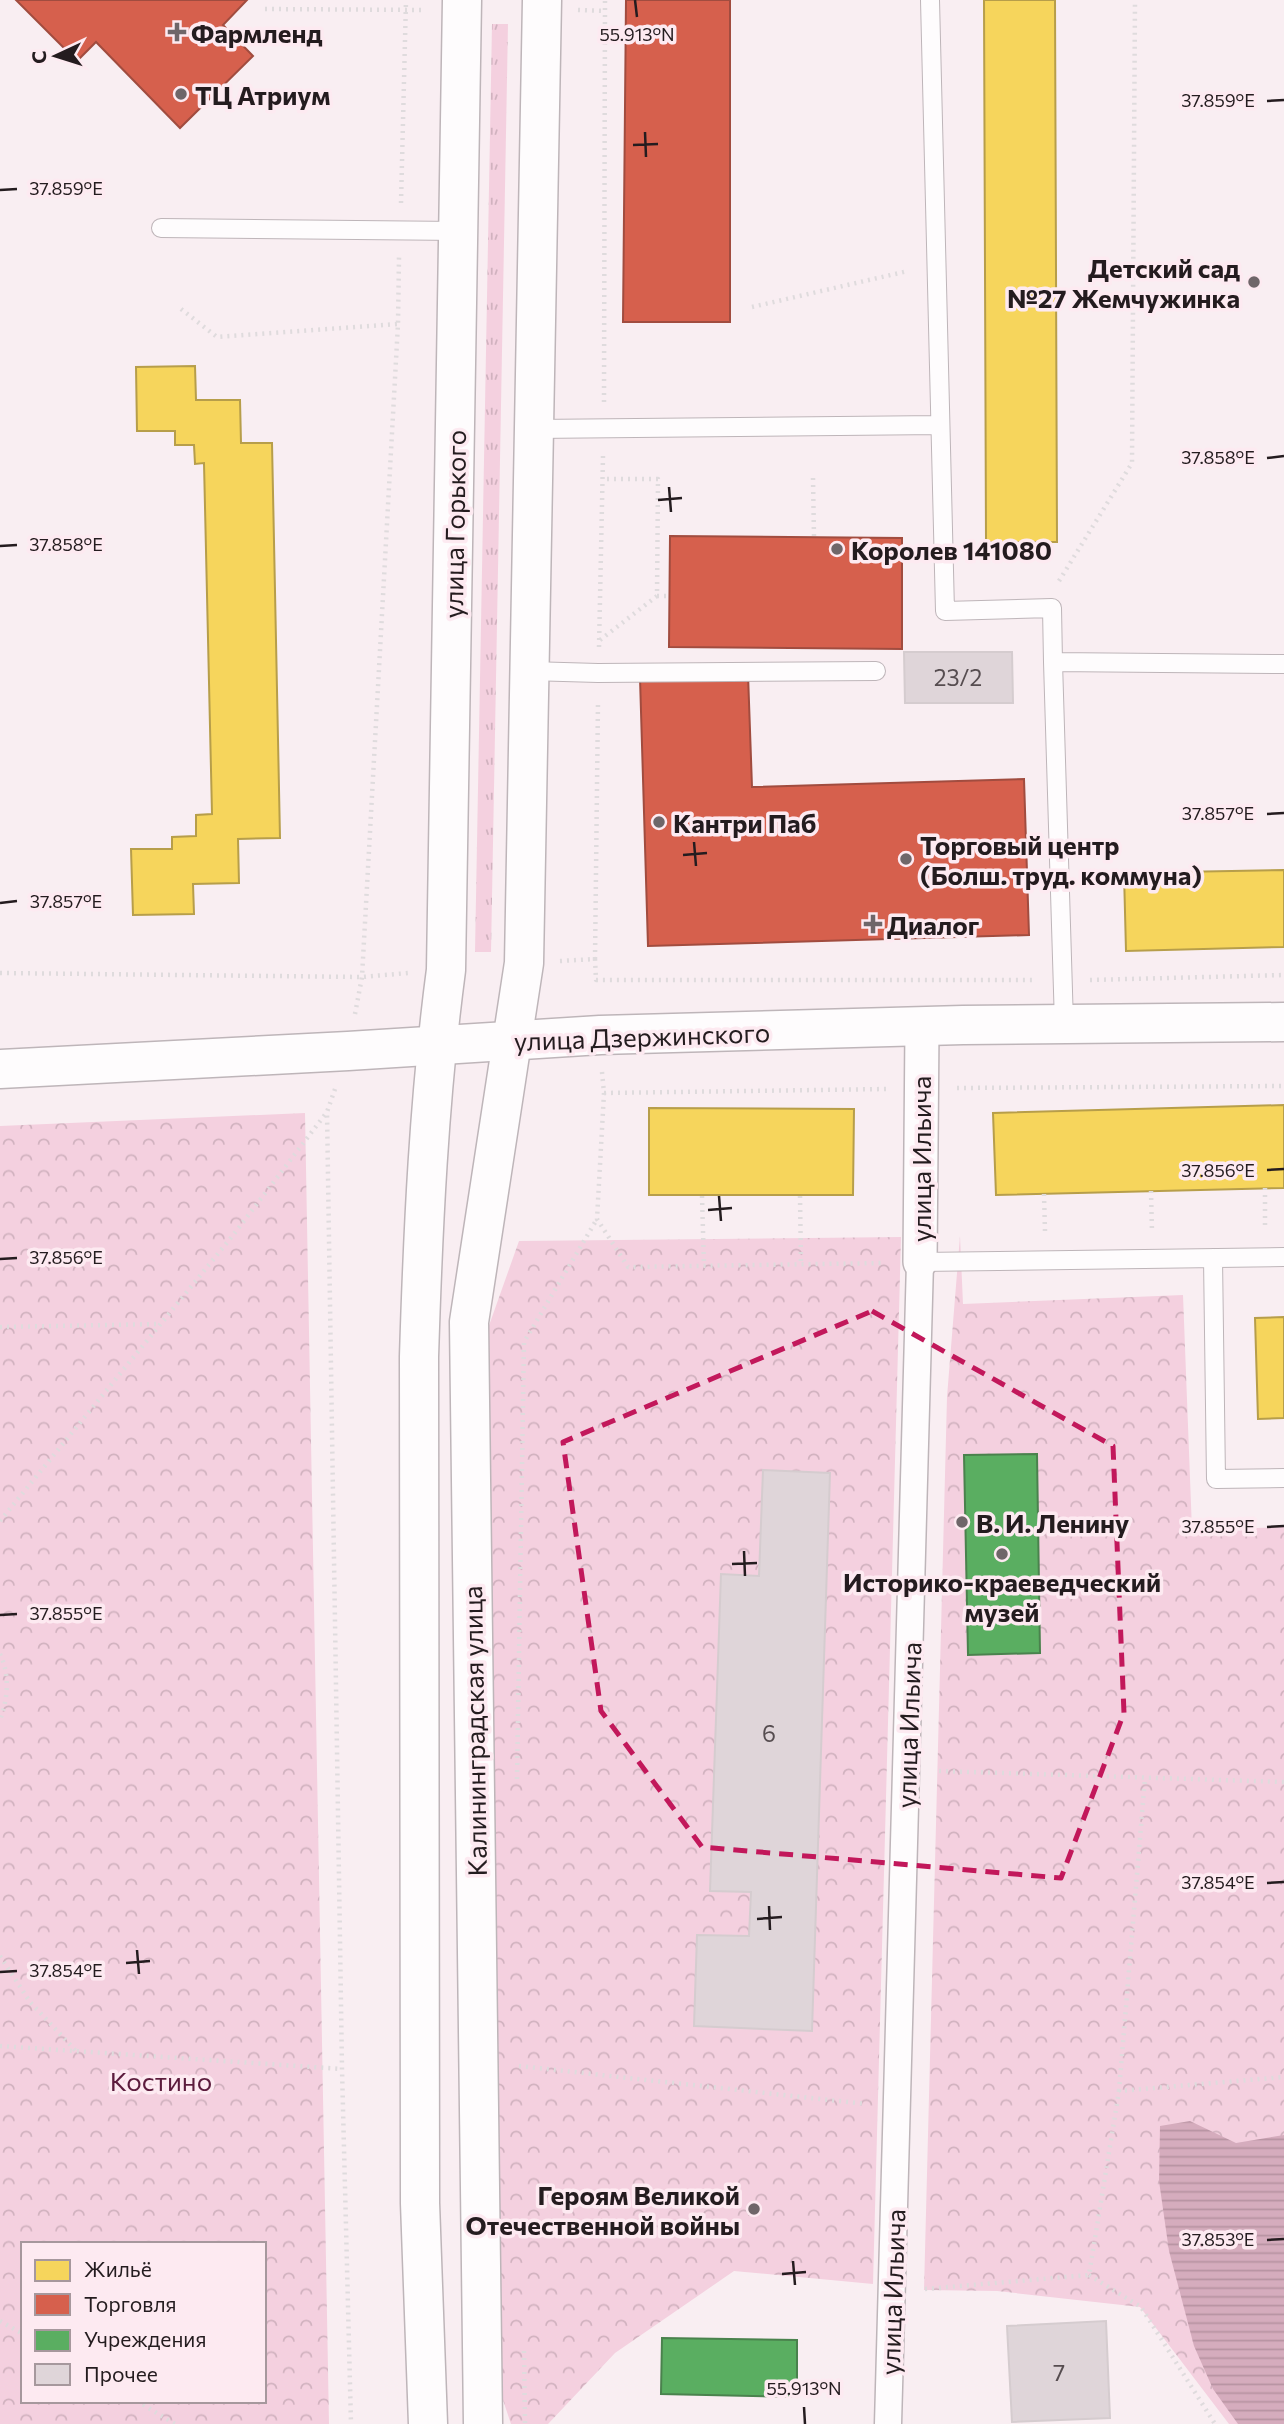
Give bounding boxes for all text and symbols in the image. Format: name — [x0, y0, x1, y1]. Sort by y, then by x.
place label: Фармленд — [191, 17, 323, 48]
north arrow — [21, 21, 91, 91]
text: 55.913°N — [599, 23, 675, 45]
marker: Фармленд — [169, 24, 185, 40]
text: С — [27, 50, 50, 65]
place label: ТЦ Атриум — [195, 79, 331, 110]
marker: ТЦ Атриум — [173, 86, 189, 102]
text: 37.859°E — [1181, 89, 1255, 111]
text: 37.859°E — [29, 177, 103, 199]
place label: Детский сад №27 Жемчужинка — [1007, 252, 1240, 313]
marker: Детский сад №27 Жемчужинка — [1246, 274, 1262, 290]
street label: улица Горького — [437, 430, 471, 618]
text: 37.858°E — [1181, 446, 1255, 468]
text: 37.858°E — [29, 533, 103, 555]
place label: Королев 141080 — [851, 534, 1052, 565]
marker: Королев 141080 — [829, 541, 845, 557]
house number: 23/2 — [934, 663, 982, 691]
text: 37.857°E — [1182, 802, 1254, 824]
place label: Кантри Паб — [673, 807, 816, 838]
marker: Кантри Паб — [651, 814, 667, 830]
place label: Торговый центр (Болш. труд. коммуна) — [920, 829, 1202, 890]
marker: Торговый центр (Болш. труд. коммуна) — [898, 851, 914, 867]
text: 37.857°E — [30, 890, 102, 912]
place label: Диалог — [887, 909, 979, 940]
marker: Диалог — [865, 916, 881, 932]
street label: улица Дзержинского — [513, 1016, 771, 1056]
street label: улица Ильича — [905, 1076, 936, 1242]
text: 37.856°E — [1181, 1159, 1255, 1181]
text: 37.856°E — [29, 1246, 103, 1268]
place label: В. И. Ленину — [976, 1507, 1129, 1538]
marker: В. И. Ленину — [954, 1514, 970, 1530]
text: 37.855°E — [1181, 1515, 1255, 1537]
marker: Историко-краеведческий музей — [994, 1546, 1010, 1562]
place label: Историко-краеведческий музей — [843, 1566, 1161, 1627]
street label: Калининградская улица — [456, 1585, 492, 1877]
text: 37.855°E — [29, 1602, 103, 1624]
street label: улица Ильича — [890, 1641, 926, 1809]
house number: 6 — [762, 1719, 776, 1747]
text: 37.854°E — [1181, 1871, 1255, 1893]
text: 37.854°E — [29, 1959, 103, 1981]
park label: Костино — [110, 2065, 212, 2096]
place label: Героям Великой Отечественной войны — [466, 2179, 740, 2240]
marker: Героям Великой Отечественной войны — [746, 2201, 762, 2217]
street label: улица Ильича — [874, 2208, 910, 2376]
text: 37.853°E — [1181, 2228, 1255, 2250]
legend — [21, 2242, 266, 2403]
text: Жильё — [84, 2256, 152, 2281]
text: Торговля — [84, 2291, 177, 2316]
text: Учреждения — [84, 2326, 206, 2351]
house number: 7 — [1053, 2358, 1065, 2386]
text: Прочее — [84, 2361, 158, 2386]
text: 55.913°N — [766, 2377, 842, 2399]

